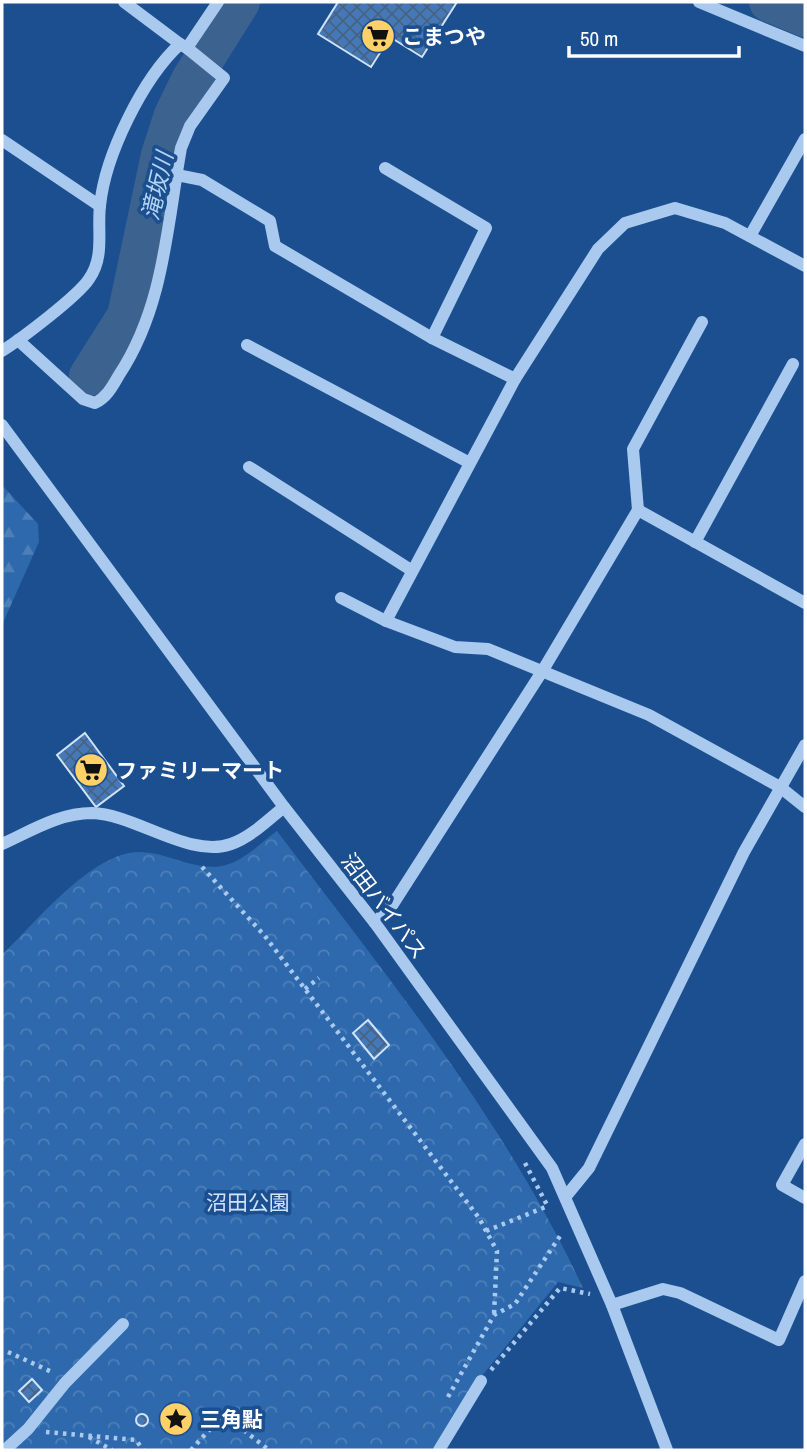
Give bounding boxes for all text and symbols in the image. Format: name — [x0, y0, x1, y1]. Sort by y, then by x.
scale bar — [569, 14, 739, 58]
supermarket icon: こまつや — [359, 17, 397, 55]
place label: こまつや — [402, 22, 486, 51]
text: 50 m — [580, 24, 618, 53]
water label: 滝坂川 — [134, 146, 181, 223]
supermarket icon: ファミリーマート — [72, 751, 110, 789]
place label: ファミリーマート — [116, 756, 284, 785]
street label: 沼田バイパス — [335, 847, 433, 965]
park label: 沼田公園 — [206, 1188, 290, 1217]
place icon: 三角點 — [157, 1400, 195, 1438]
place label: 三角點 — [200, 1405, 263, 1434]

